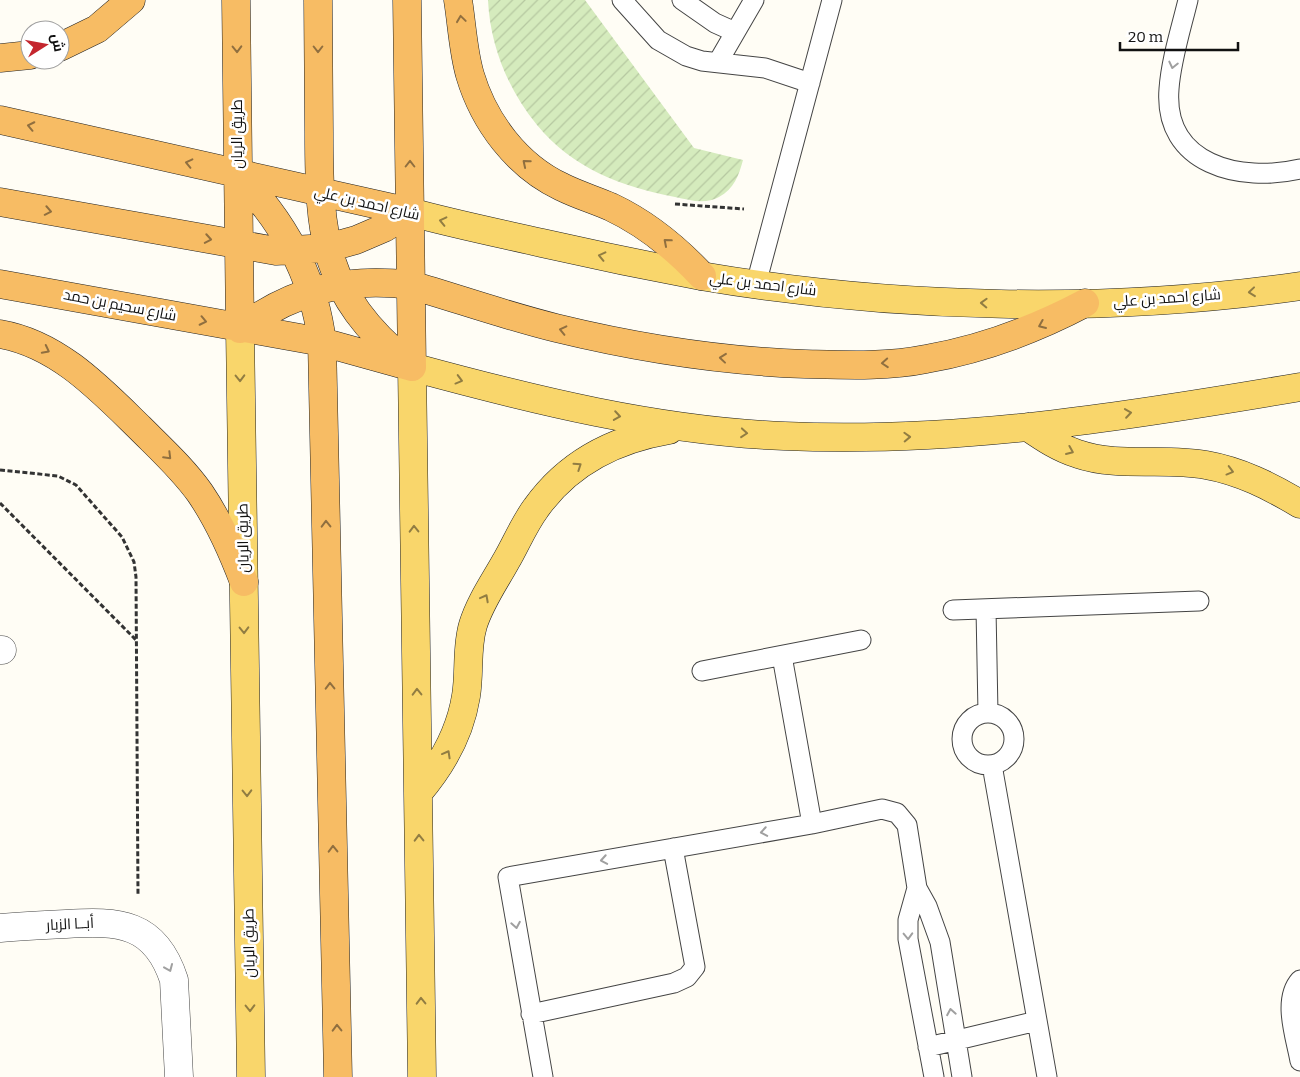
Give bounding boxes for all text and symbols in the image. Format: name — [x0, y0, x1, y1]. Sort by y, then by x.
one-way arrow — [456, 14, 467, 22]
north arrow — [20, 20, 70, 70]
scale bar — [1120, 20, 1238, 52]
text: 20 m — [1128, 28, 1164, 46]
text: ش — [47, 32, 67, 53]
one-way arrow — [231, 45, 242, 53]
one-way arrow — [313, 45, 323, 53]
one-way arrow — [1168, 60, 1179, 69]
street label: طريق الريان — [228, 99, 247, 169]
one-way arrow — [26, 121, 35, 131]
one-way arrow — [184, 158, 193, 169]
one-way arrow — [405, 159, 415, 167]
one-way arrow — [523, 160, 532, 168]
street label: شارع احمد بن علي — [312, 182, 422, 227]
one-way arrow — [43, 205, 52, 215]
one-way arrow — [439, 216, 448, 227]
one-way arrow — [203, 234, 212, 244]
one-way arrow — [663, 238, 672, 247]
one-way arrow — [598, 251, 607, 262]
street label: شارع احمد بن علي — [708, 269, 818, 302]
street label: شارع سحيم بن حمد — [62, 285, 178, 327]
street label: شارع احمد بن علي — [1113, 285, 1222, 314]
one-way arrow — [1247, 286, 1255, 297]
one-way arrow — [980, 298, 988, 308]
one-way arrow — [198, 315, 207, 326]
one-way arrow — [1038, 319, 1047, 329]
one-way arrow — [558, 325, 567, 336]
one-way arrow — [41, 344, 50, 354]
one-way arrow — [718, 353, 726, 364]
one-way arrow — [881, 358, 889, 369]
one-way arrow — [235, 374, 246, 382]
one-way arrow — [455, 374, 463, 385]
one-way arrow — [1124, 408, 1132, 419]
one-way arrow — [613, 410, 622, 420]
one-way arrow — [741, 427, 749, 438]
one-way arrow — [903, 431, 911, 442]
one-way arrow — [1065, 445, 1074, 455]
one-way arrow — [162, 450, 171, 459]
one-way arrow — [572, 463, 582, 472]
one-way arrow — [1226, 465, 1235, 476]
street label: طريق الريان — [233, 503, 254, 573]
one-way arrow — [321, 519, 331, 527]
one-way arrow — [409, 525, 420, 533]
one-way arrow — [479, 594, 489, 603]
one-way arrow — [239, 627, 250, 635]
one-way arrow — [325, 682, 335, 690]
one-way arrow — [412, 688, 422, 696]
one-way arrow — [440, 750, 450, 759]
one-way arrow — [242, 790, 252, 797]
one-way arrow — [760, 827, 768, 837]
one-way arrow — [414, 834, 424, 842]
one-way arrow — [328, 844, 339, 852]
one-way arrow — [600, 854, 608, 864]
street label: طريق الريان — [239, 908, 260, 978]
street label: أبــا الزبار — [45, 913, 94, 934]
one-way arrow — [511, 921, 521, 929]
one-way arrow — [903, 932, 914, 940]
one-way arrow — [163, 963, 173, 972]
one-way arrow — [416, 996, 426, 1004]
one-way arrow — [245, 1004, 255, 1012]
one-way arrow — [946, 1007, 956, 1016]
one-way arrow — [332, 1024, 343, 1032]

